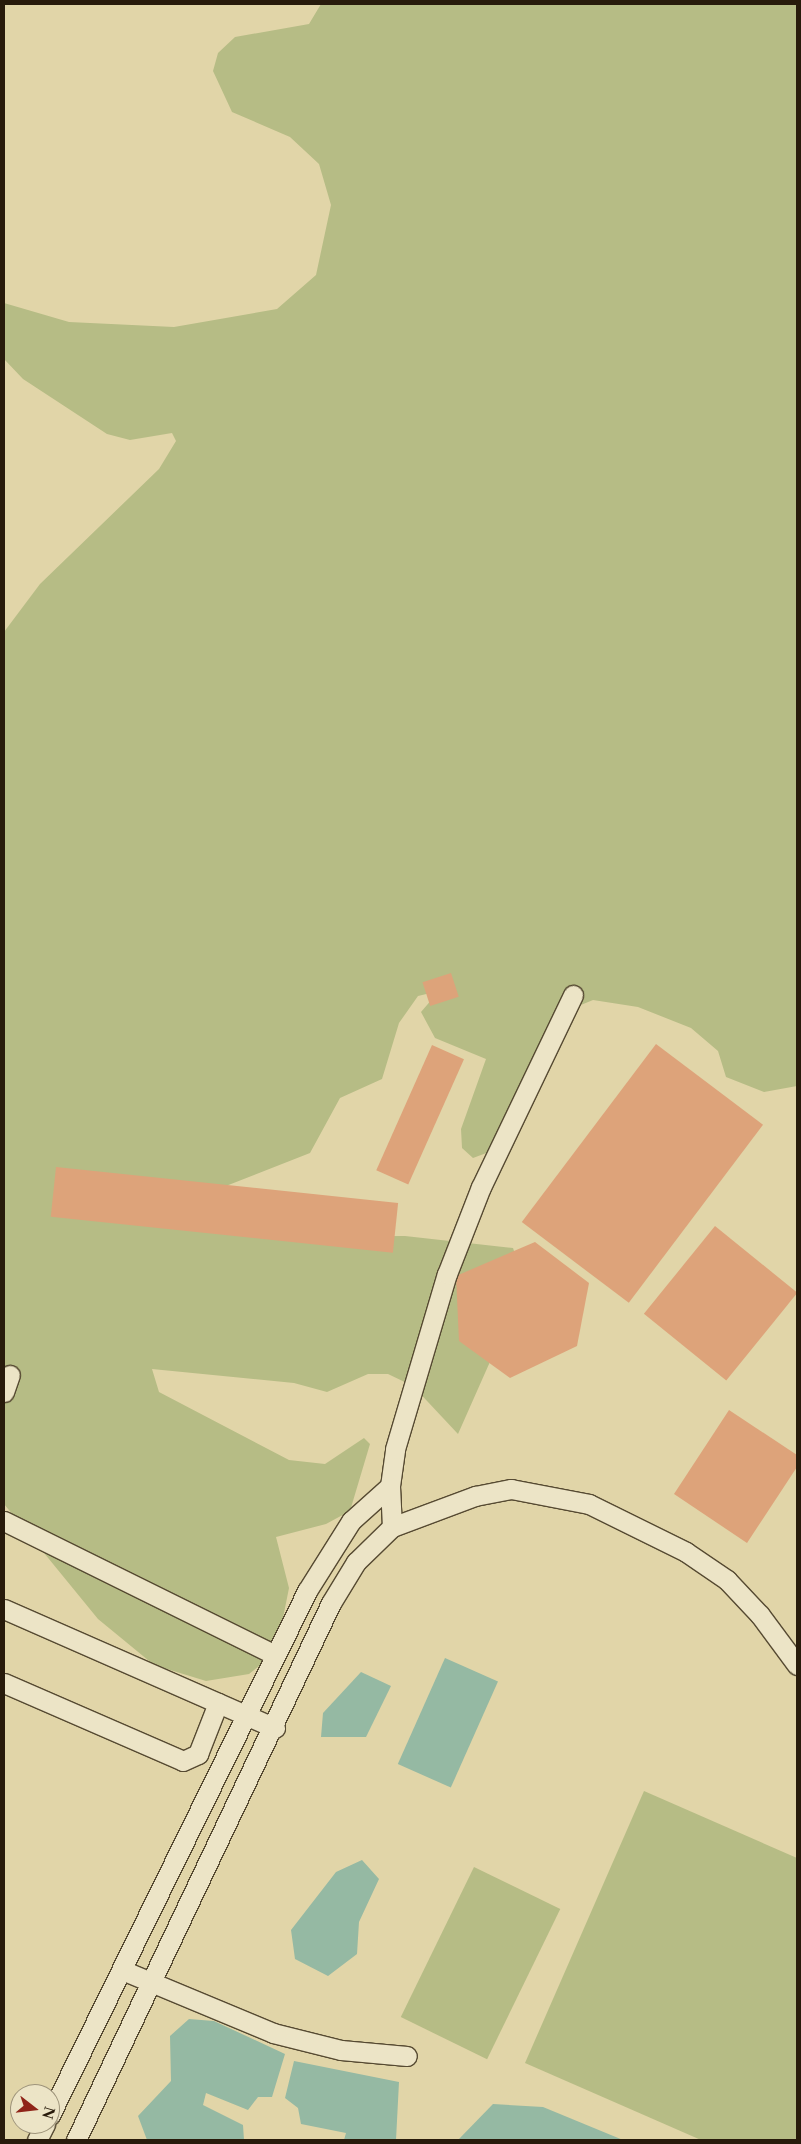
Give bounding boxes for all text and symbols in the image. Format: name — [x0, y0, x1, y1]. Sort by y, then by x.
north arrow — [10, 2084, 60, 2134]
text: N — [38, 2105, 59, 2121]

